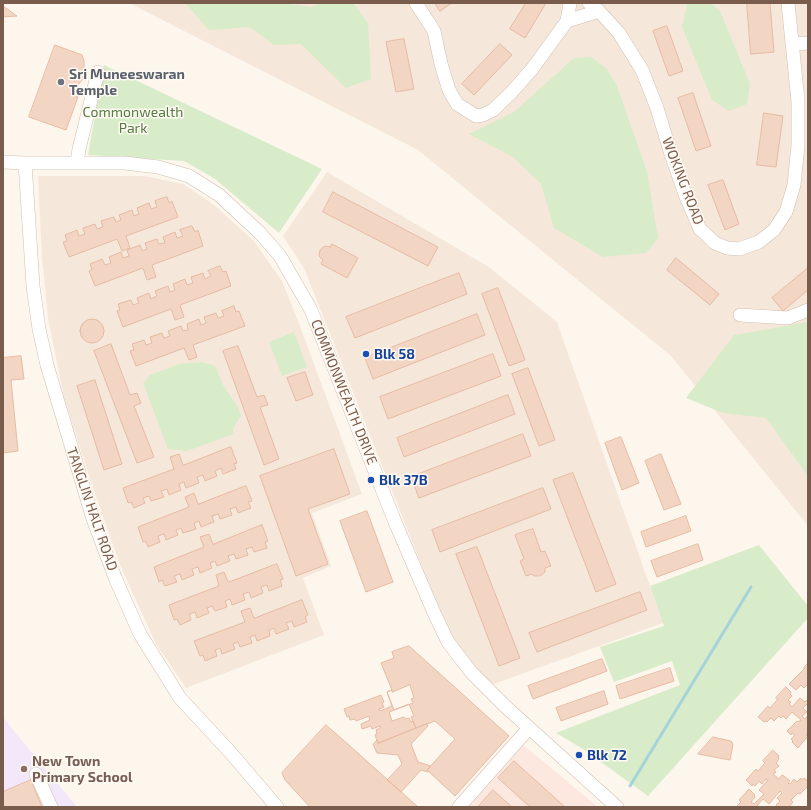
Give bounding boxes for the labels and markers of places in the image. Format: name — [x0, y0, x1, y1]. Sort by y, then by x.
place label: Sri Muneeswaran Temple — [69, 66, 185, 98]
marker: Sri Muneeswaran Temple — [56, 77, 66, 87]
place label: Blk 58 — [374, 346, 415, 362]
marker: Blk 58 — [361, 349, 371, 359]
place label: Blk 37B — [379, 472, 428, 488]
marker: Blk 37B — [366, 475, 376, 485]
place label: Blk 72 — [587, 747, 627, 763]
marker: Blk 72 — [574, 750, 584, 760]
place label: New Town Primary School — [32, 753, 133, 786]
marker: New Town Primary School — [19, 764, 29, 774]

